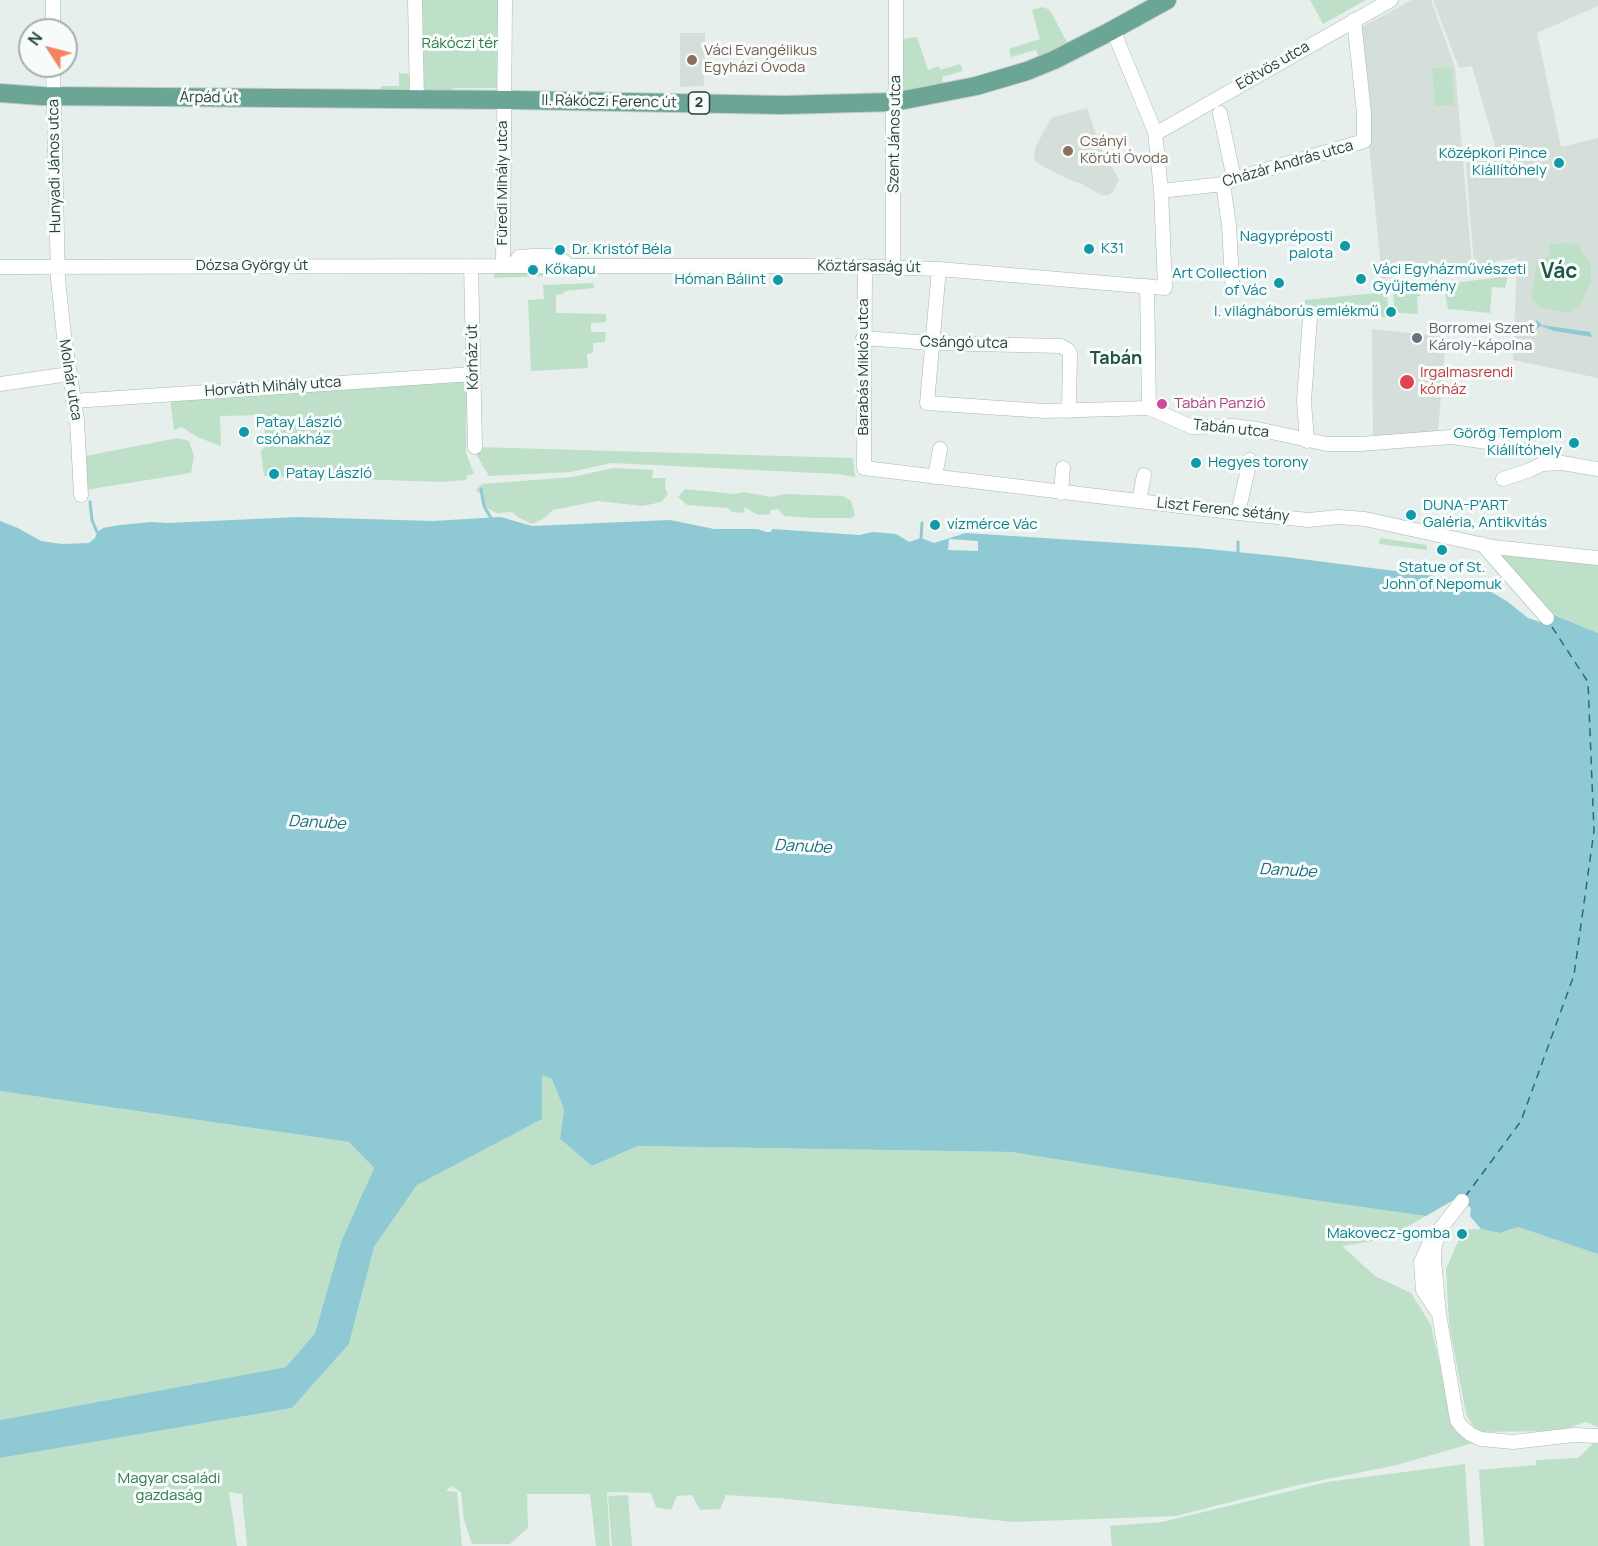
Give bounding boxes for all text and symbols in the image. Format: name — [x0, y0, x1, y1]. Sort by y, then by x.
north arrow — [18, 18, 78, 78]
text: N — [23, 27, 47, 50]
park label: Rákóczi tér — [422, 35, 498, 53]
street label: Eötvös utca — [1233, 38, 1313, 94]
place label: Váci Evangélikus Egyházi Óvoda — [704, 42, 817, 77]
marker: Váci Evangélikus Egyházi Óvoda — [685, 53, 699, 67]
street label: Szent János utca — [885, 75, 905, 193]
street label: Árpád út — [179, 88, 239, 108]
street label: II. Rákóczi Ferenc út — [541, 92, 677, 112]
road number: 2 — [688, 92, 710, 114]
street label: Hunyadi János utca — [45, 99, 65, 233]
street label: Füredi Mihály utca — [494, 121, 512, 245]
place label: Csányi Körúti Óvoda — [1080, 133, 1168, 168]
street label: Cházár András utca — [1221, 137, 1355, 191]
marker: Csányi Körúti Óvoda — [1061, 144, 1075, 158]
place label: Középkori Pince Kiállítóhely — [1439, 145, 1547, 180]
marker: Középkori Pince Kiállítóhely — [1552, 156, 1566, 170]
place label: Nagypréposti palota — [1240, 228, 1333, 263]
marker: Nagypréposti palota — [1338, 239, 1352, 253]
place label: K31 — [1101, 240, 1124, 258]
place label: Dr. Kristóf Béla — [572, 241, 671, 259]
marker: K31 — [1082, 242, 1096, 256]
marker: Dr. Kristóf Béla — [553, 243, 567, 257]
street label: Dózsa György út — [196, 257, 308, 275]
street label: Köztársaság út — [817, 257, 921, 277]
district label: Vác — [1541, 259, 1577, 285]
place label: Kőkapu — [545, 261, 596, 279]
place label: Váci Egyházművészeti Gyűjtemény — [1373, 261, 1526, 296]
marker: Kőkapu — [526, 263, 540, 277]
place label: Art Collection of Vác — [1172, 265, 1267, 300]
place label: Hóman Bálint — [674, 271, 766, 289]
marker: Váci Egyházművészeti Gyűjtemény — [1354, 272, 1368, 286]
marker: Hóman Bálint — [771, 273, 785, 287]
marker: Art Collection of Vác — [1272, 276, 1286, 290]
street label: Barabás Miklós utca — [855, 299, 873, 435]
place label: I. világháborús emlékmű — [1214, 303, 1379, 321]
marker: I. világháborús emlékmű — [1384, 305, 1398, 319]
place label: Borromei Szent Károly-kápolna — [1429, 320, 1535, 355]
street label: Kórház út — [463, 324, 483, 390]
marker: Borromei Szent Károly-kápolna — [1410, 331, 1424, 345]
street label: Csángó utca — [920, 333, 1008, 353]
street label: Molnár utca — [55, 338, 85, 422]
district label: Tabán — [1090, 348, 1142, 370]
place label: Irgalmasrendi kórház — [1420, 364, 1513, 399]
street label: Horváth Mihály utca — [204, 373, 342, 401]
marker: Irgalmasrendi kórház — [1398, 373, 1416, 391]
place label: Tabán Panzió — [1174, 395, 1266, 413]
marker: Tabán Panzió — [1155, 397, 1169, 411]
place label: Patay László csónakház — [256, 414, 342, 449]
street label: Tabán utca — [1192, 416, 1270, 442]
marker: Patay László csónakház — [237, 425, 251, 439]
place label: Görög Templom Kiállítóhely — [1454, 425, 1562, 460]
marker: Görög Templom Kiállítóhely — [1567, 436, 1581, 450]
place label: Hegyes torony — [1208, 454, 1308, 472]
marker: Hegyes torony — [1189, 456, 1203, 470]
place label: Patay László — [286, 465, 372, 483]
marker: Patay László — [267, 467, 281, 481]
street label: Liszt Ferenc sétány — [1156, 494, 1290, 526]
place label: DUNA-P'ART Galéria, Antikvitás — [1423, 497, 1547, 532]
marker: DUNA-P'ART Galéria, Antikvitás — [1404, 508, 1418, 522]
place label: vízmérce Vác — [947, 516, 1038, 534]
marker: vízmérce Vác — [928, 518, 942, 532]
marker: Statue of St. John of Nepomuk — [1435, 543, 1449, 557]
place label: Statue of St. John of Nepomuk — [1382, 559, 1502, 594]
water label: Danube — [288, 812, 346, 834]
water label: Danube — [774, 836, 832, 858]
water label: Danube — [1259, 860, 1317, 882]
place label: Makovecz-gomba — [1327, 1225, 1450, 1243]
marker: Makovecz-gomba — [1455, 1227, 1469, 1241]
park label: Magyar családi gazdaság — [118, 1470, 220, 1505]

